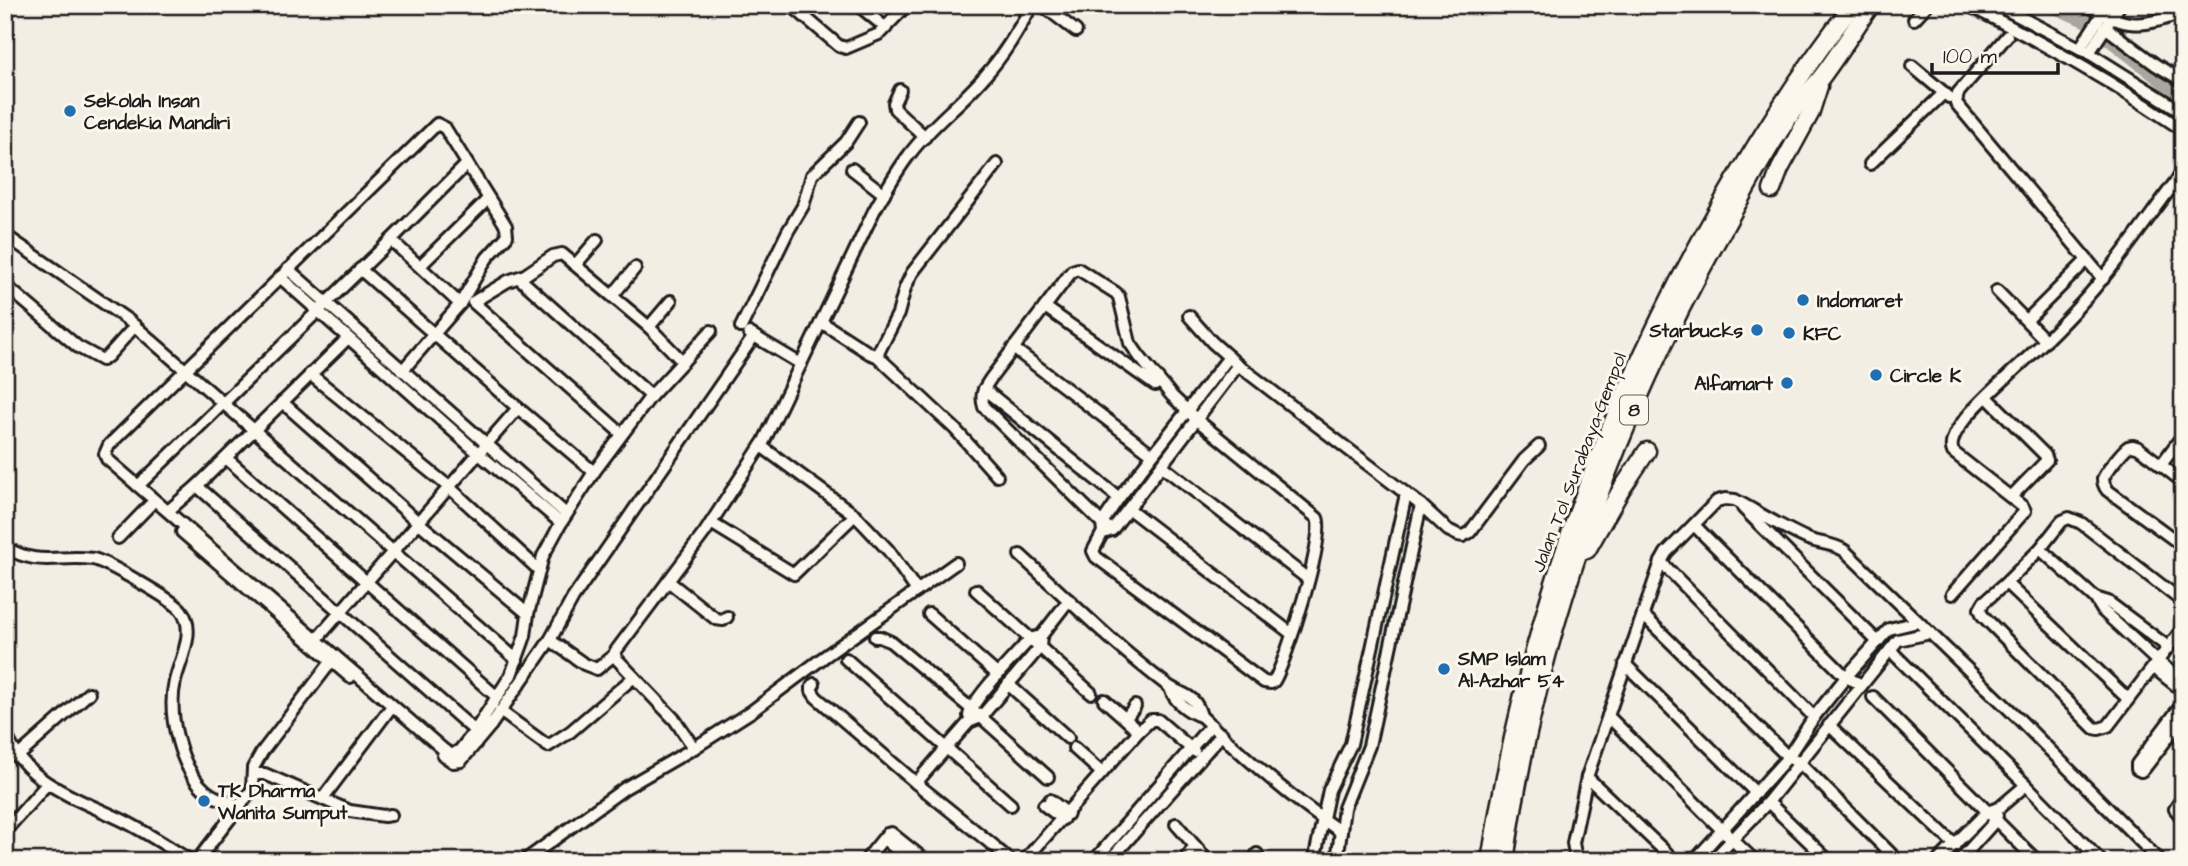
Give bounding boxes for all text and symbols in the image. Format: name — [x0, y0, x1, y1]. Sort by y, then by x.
scale bar — [1932, 32, 2058, 76]
text: 100 m — [1943, 42, 1998, 71]
place label: Sekolah Insan Cendekia Mandiri — [83, 88, 230, 137]
marker: Sekolah Insan Cendekia Mandiri — [62, 103, 78, 119]
place label: Indomaret — [1817, 288, 1903, 315]
marker: Indomaret — [1795, 292, 1811, 308]
place label: Starbucks — [1648, 318, 1743, 345]
place label: KFC — [1803, 321, 1842, 348]
marker: Starbucks — [1749, 322, 1765, 338]
marker: KFC — [1781, 325, 1797, 341]
street label: Jalan Tol Surabaya–Gempol — [1525, 349, 1635, 577]
place label: Circle K — [1890, 363, 1962, 390]
marker: Circle K — [1868, 367, 1884, 383]
place label: Alfamart — [1694, 371, 1773, 398]
marker: Alfamart — [1779, 375, 1795, 391]
road number: 8 — [1620, 396, 1648, 424]
place label: SMP Islam Al-Azhar 54 — [1457, 646, 1564, 695]
marker: SMP Islam Al-Azhar 54 — [1436, 661, 1452, 677]
place label: TK Dharma Wanita Sumput — [217, 778, 348, 827]
marker: TK Dharma Wanita Sumput — [196, 793, 212, 809]

